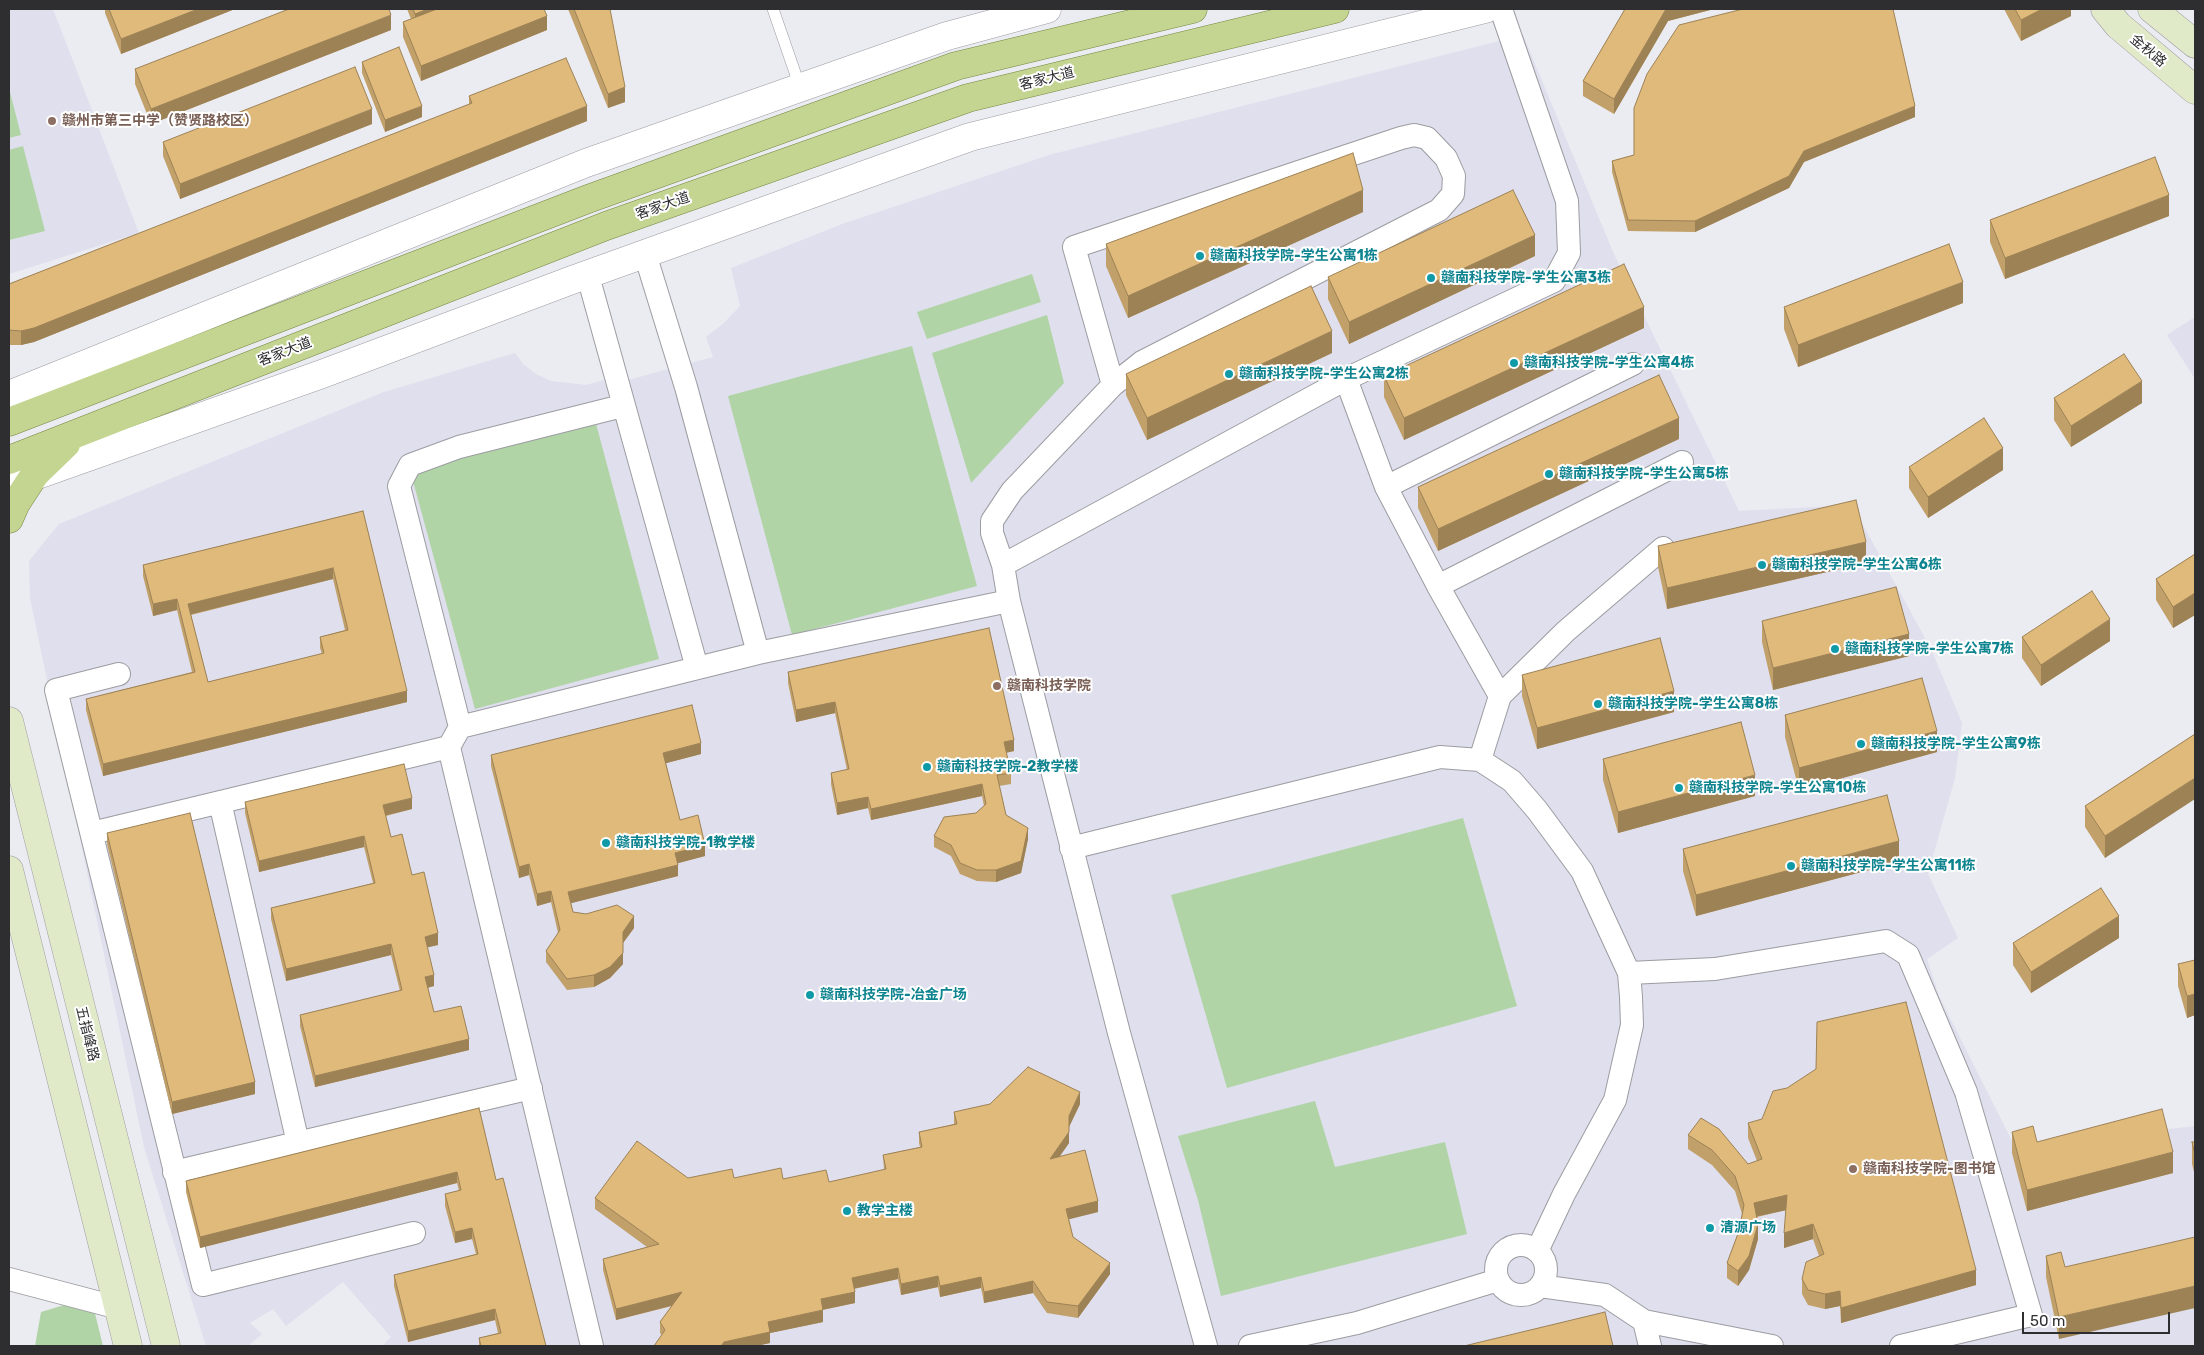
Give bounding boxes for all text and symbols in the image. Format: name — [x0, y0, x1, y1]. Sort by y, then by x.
street label: 金秋路 — [2127, 31, 2169, 71]
street label: 客家大道 — [1018, 64, 1076, 94]
place label: 赣州市第三中学（赞贤路校区） — [62, 113, 258, 129]
marker: 赣州市第三中学（赞贤路校区） — [46, 115, 58, 127]
street label: 客家大道 — [634, 189, 692, 223]
place label: 赣南科技学院-学生公寓1栋 — [1210, 248, 1378, 264]
marker: 赣南科技学院-学生公寓1栋 — [1194, 250, 1206, 262]
place label: 赣南科技学院-学生公寓3栋 — [1441, 270, 1611, 286]
marker: 赣南科技学院-学生公寓3栋 — [1425, 272, 1437, 284]
street label: 客家大道 — [256, 334, 314, 370]
place label: 赣南科技学院-学生公寓4栋 — [1524, 355, 1694, 371]
marker: 赣南科技学院-学生公寓4栋 — [1508, 357, 1520, 369]
place label: 赣南科技学院-学生公寓2栋 — [1239, 366, 1409, 382]
marker: 赣南科技学院-学生公寓2栋 — [1223, 368, 1235, 380]
place label: 赣南科技学院-学生公寓5栋 — [1559, 466, 1729, 482]
marker: 赣南科技学院-学生公寓5栋 — [1543, 468, 1555, 480]
place label: 赣南科技学院-学生公寓6栋 — [1772, 557, 1942, 573]
marker: 赣南科技学院-学生公寓6栋 — [1756, 559, 1768, 571]
place label: 赣南科技学院-学生公寓7栋 — [1845, 641, 2014, 657]
marker: 赣南科技学院-学生公寓7栋 — [1829, 643, 1841, 655]
place label: 赣南科技学院 — [1007, 678, 1091, 694]
marker: 赣南科技学院 — [991, 680, 1003, 692]
place label: 赣南科技学院-学生公寓8栋 — [1608, 696, 1778, 712]
marker: 赣南科技学院-学生公寓8栋 — [1592, 698, 1604, 710]
place label: 赣南科技学院-学生公寓9栋 — [1871, 736, 2041, 752]
marker: 赣南科技学院-学生公寓9栋 — [1855, 738, 1867, 750]
place label: 赣南科技学院-2教学楼 — [937, 759, 1078, 775]
marker: 赣南科技学院-2教学楼 — [921, 761, 933, 773]
place label: 赣南科技学院-学生公寓10栋 — [1689, 780, 1866, 796]
marker: 赣南科技学院-学生公寓10栋 — [1673, 782, 1685, 794]
place label: 赣南科技学院-1教学楼 — [616, 835, 755, 851]
marker: 赣南科技学院-1教学楼 — [600, 837, 612, 849]
place label: 赣南科技学院-学生公寓11栋 — [1801, 858, 1976, 874]
marker: 赣南科技学院-学生公寓11栋 — [1785, 860, 1797, 872]
place label: 赣南科技学院-冶金广场 — [820, 987, 967, 1003]
marker: 赣南科技学院-冶金广场 — [804, 989, 816, 1001]
street label: 五指峰路 — [72, 1005, 102, 1063]
place label: 赣南科技学院-图书馆 — [1863, 1161, 1996, 1177]
marker: 赣南科技学院-图书馆 — [1847, 1163, 1859, 1175]
place label: 教学主楼 — [857, 1203, 913, 1219]
marker: 教学主楼 — [841, 1205, 853, 1217]
place label: 清源广场 — [1720, 1220, 1776, 1236]
marker: 清源广场 — [1704, 1222, 1716, 1234]
scale bar — [2024, 1302, 2172, 1334]
text: 50 m — [2030, 1312, 2065, 1330]

